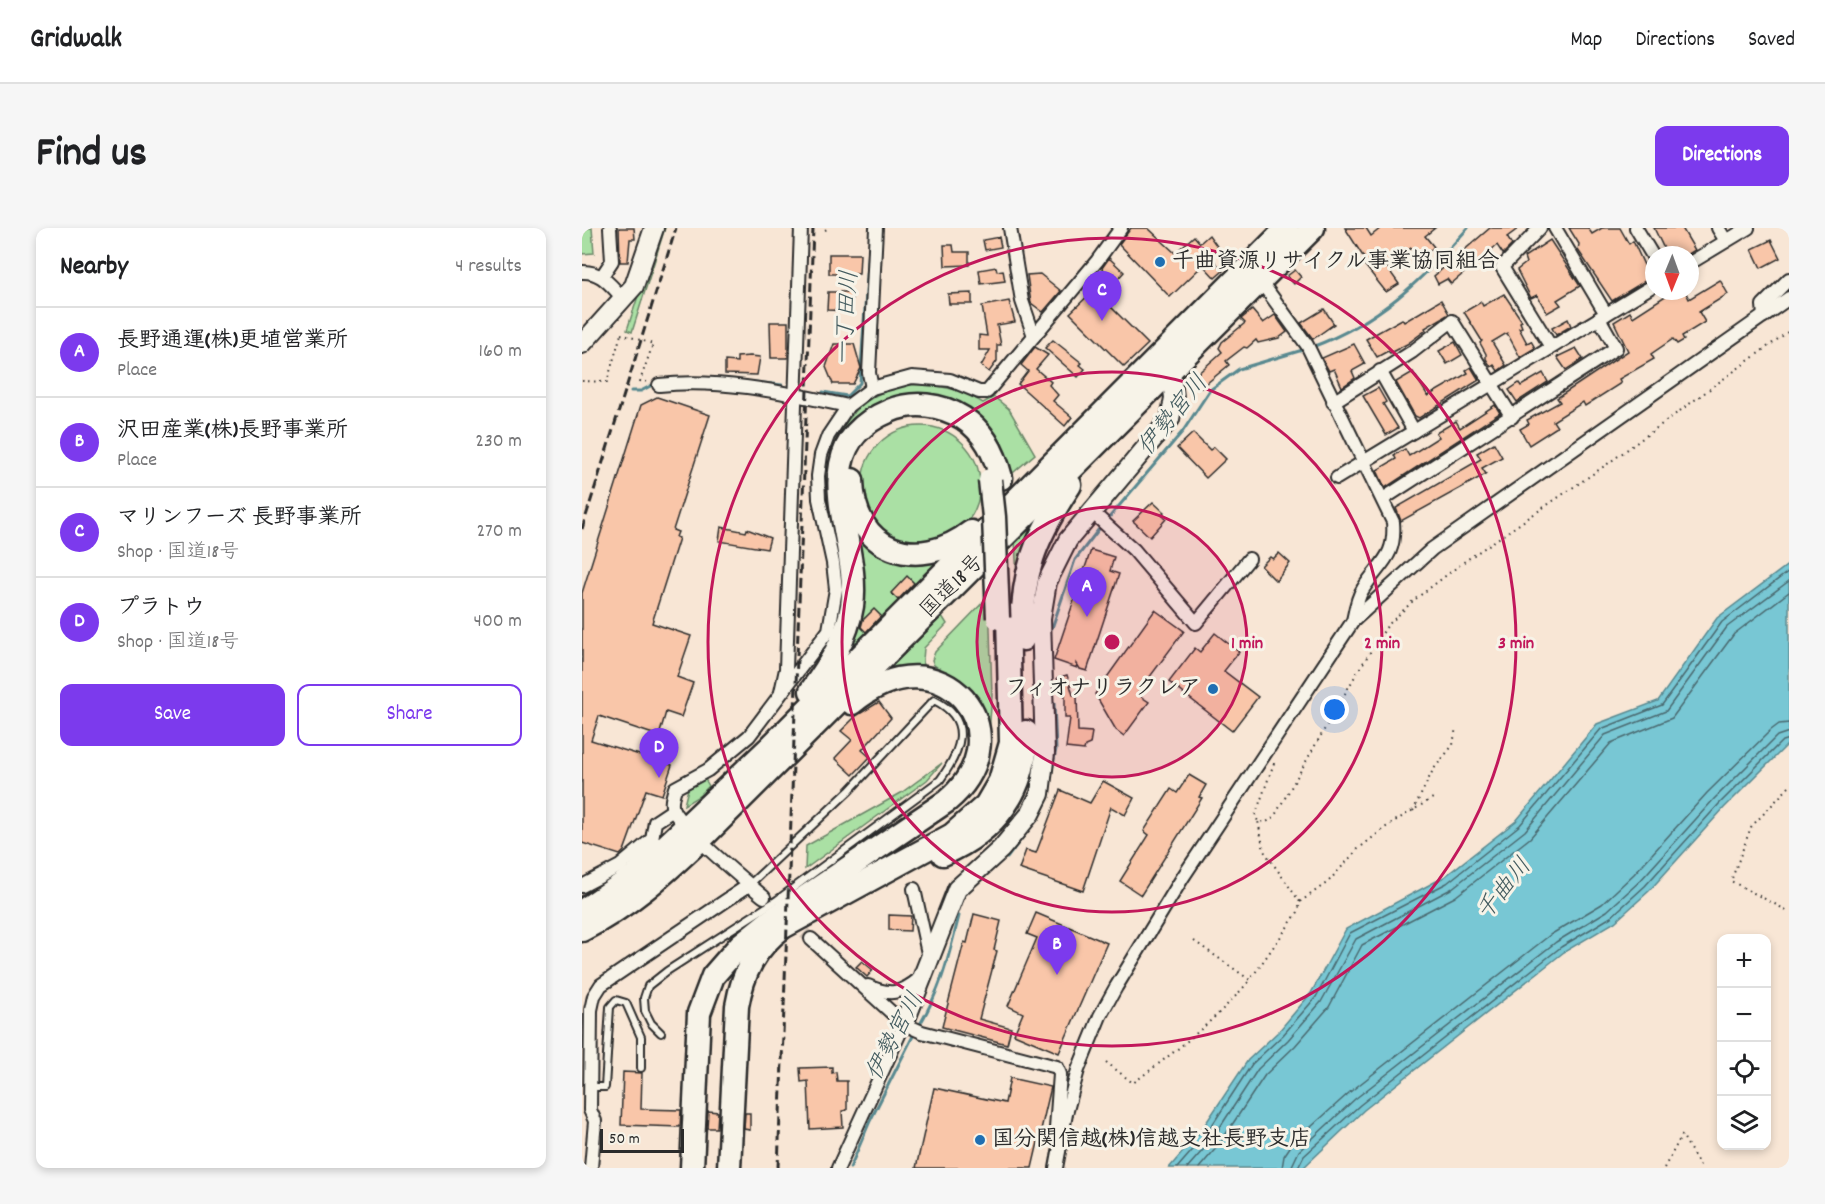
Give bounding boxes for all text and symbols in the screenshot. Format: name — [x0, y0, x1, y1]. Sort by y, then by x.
text: Gridwalk — [30, 21, 122, 61]
text: Map — [1571, 26, 1602, 56]
text: Directions — [1635, 26, 1715, 56]
text: Saved — [1748, 26, 1795, 56]
text: Find us — [36, 126, 147, 186]
button: Directions — [1655, 126, 1789, 186]
north arrow — [1645, 246, 1699, 300]
place label: 千曲資源リサイクル事業協同組合 — [1172, 247, 1499, 278]
text: Nearby — [60, 249, 128, 286]
text: 4 results — [455, 253, 522, 281]
marker: 千曲資源リサイクル事業協同組合 — [1153, 255, 1167, 269]
water label: 一丁田川 — [828, 269, 868, 367]
pin: C — [1082, 272, 1122, 321]
text: 長野通運(株)更埴営業所 — [117, 326, 348, 357]
text: A — [74, 338, 85, 366]
text: 160 m — [479, 338, 522, 366]
text: Place — [117, 357, 157, 385]
water label: 伊勢宮川 — [1131, 368, 1217, 464]
text: 沢田産業(株)長野事業所 — [117, 416, 348, 447]
text: B — [75, 428, 84, 456]
text: 230 m — [475, 428, 522, 456]
text: Place — [117, 447, 157, 475]
text: マリンフーズ 長野事業所 — [117, 503, 362, 534]
text: C — [75, 518, 84, 546]
text: 270 m — [476, 518, 522, 546]
text: Shop · 国道18号 — [117, 539, 239, 567]
street label: 国道18号 — [914, 548, 992, 626]
pin: A — [1068, 568, 1106, 617]
text: プラトウ — [117, 593, 205, 624]
text: D — [74, 608, 85, 636]
text: 400 m — [474, 608, 522, 636]
text: Shop · 国道18号 — [117, 629, 239, 657]
centre of rings — [1102, 632, 1122, 652]
text: 1 min — [1231, 632, 1263, 657]
text: 2 min — [1364, 632, 1400, 657]
text: 3 min — [1498, 632, 1534, 657]
place label: フィオナリラクレア — [1005, 674, 1201, 705]
marker: フィオナリラクレア — [1206, 682, 1220, 696]
button: Save — [60, 684, 285, 746]
button: Share — [297, 684, 522, 746]
your location — [1320, 695, 1349, 724]
pin: D — [640, 728, 679, 778]
water label: 千曲川 — [1469, 851, 1541, 929]
pin: B — [1038, 926, 1076, 975]
map controls — [1717, 934, 1771, 1150]
button: + — [1717, 934, 1771, 988]
water label: 伊勢宮川 — [858, 987, 934, 1087]
button: − — [1717, 988, 1771, 1042]
button: locate — [1717, 1042, 1771, 1096]
button: layers — [1717, 1096, 1771, 1150]
place label: 国分関信越(株)信越支社長野支店 — [992, 1125, 1311, 1156]
scale bar — [600, 1126, 684, 1154]
text: 50 m — [609, 1128, 640, 1151]
marker: 国分関信越(株)信越支社長野支店 — [973, 1133, 987, 1147]

